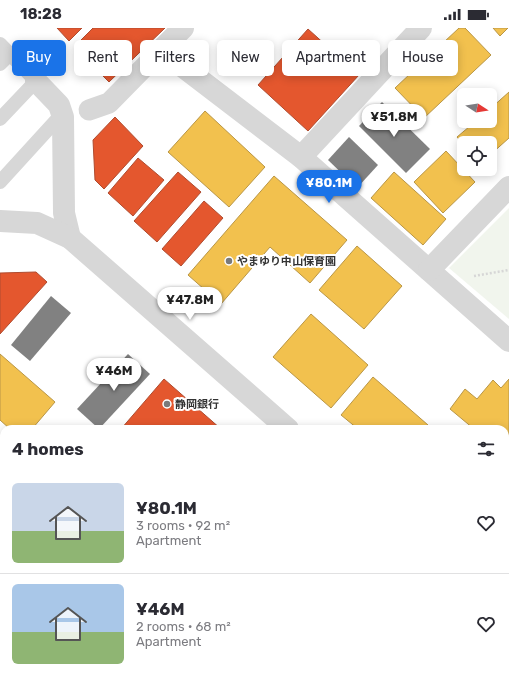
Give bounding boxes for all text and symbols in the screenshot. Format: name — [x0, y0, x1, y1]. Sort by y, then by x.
text: 18:28 — [20, 5, 62, 23]
chip: Buy — [12, 40, 66, 76]
chip: Rent — [74, 40, 132, 76]
chip: Filters — [140, 40, 209, 76]
chip: New — [217, 40, 274, 76]
chip: Apartment — [282, 40, 380, 76]
chip: House — [388, 40, 458, 76]
north arrow — [457, 88, 497, 128]
map controls — [457, 88, 497, 176]
pin: ¥51.8M — [361, 104, 427, 138]
text: ¥51.8M — [371, 109, 417, 124]
button: locate — [457, 136, 497, 176]
pin: ¥80.1M — [296, 170, 362, 204]
text: ¥80.1M — [306, 175, 352, 190]
place label: やまゆり中山保育園 — [237, 255, 336, 268]
marker: やまゆり中山保育園 — [224, 256, 234, 266]
pin: ¥47.8M — [157, 287, 223, 321]
text: ¥47.8M — [166, 292, 214, 307]
pin: ¥46M — [90, 358, 138, 392]
text: ¥46M — [95, 363, 133, 378]
place label: 静岡銀行 — [175, 398, 219, 411]
marker: 静岡銀行 — [162, 399, 172, 409]
icon: filters — [475, 438, 497, 460]
text: 4 homes — [12, 439, 84, 459]
text: ¥80.1M — [136, 498, 197, 518]
icon: home — [44, 499, 92, 547]
icon: heart — [475, 512, 497, 534]
text: 3 rooms · 92 m² — [136, 518, 230, 533]
text: Apartment — [136, 533, 201, 548]
text: ¥46M — [136, 599, 184, 619]
icon: home — [44, 600, 92, 648]
icon: heart — [475, 613, 497, 635]
text: 2 rooms · 68 m² — [136, 619, 231, 634]
text: Apartment — [136, 634, 201, 649]

